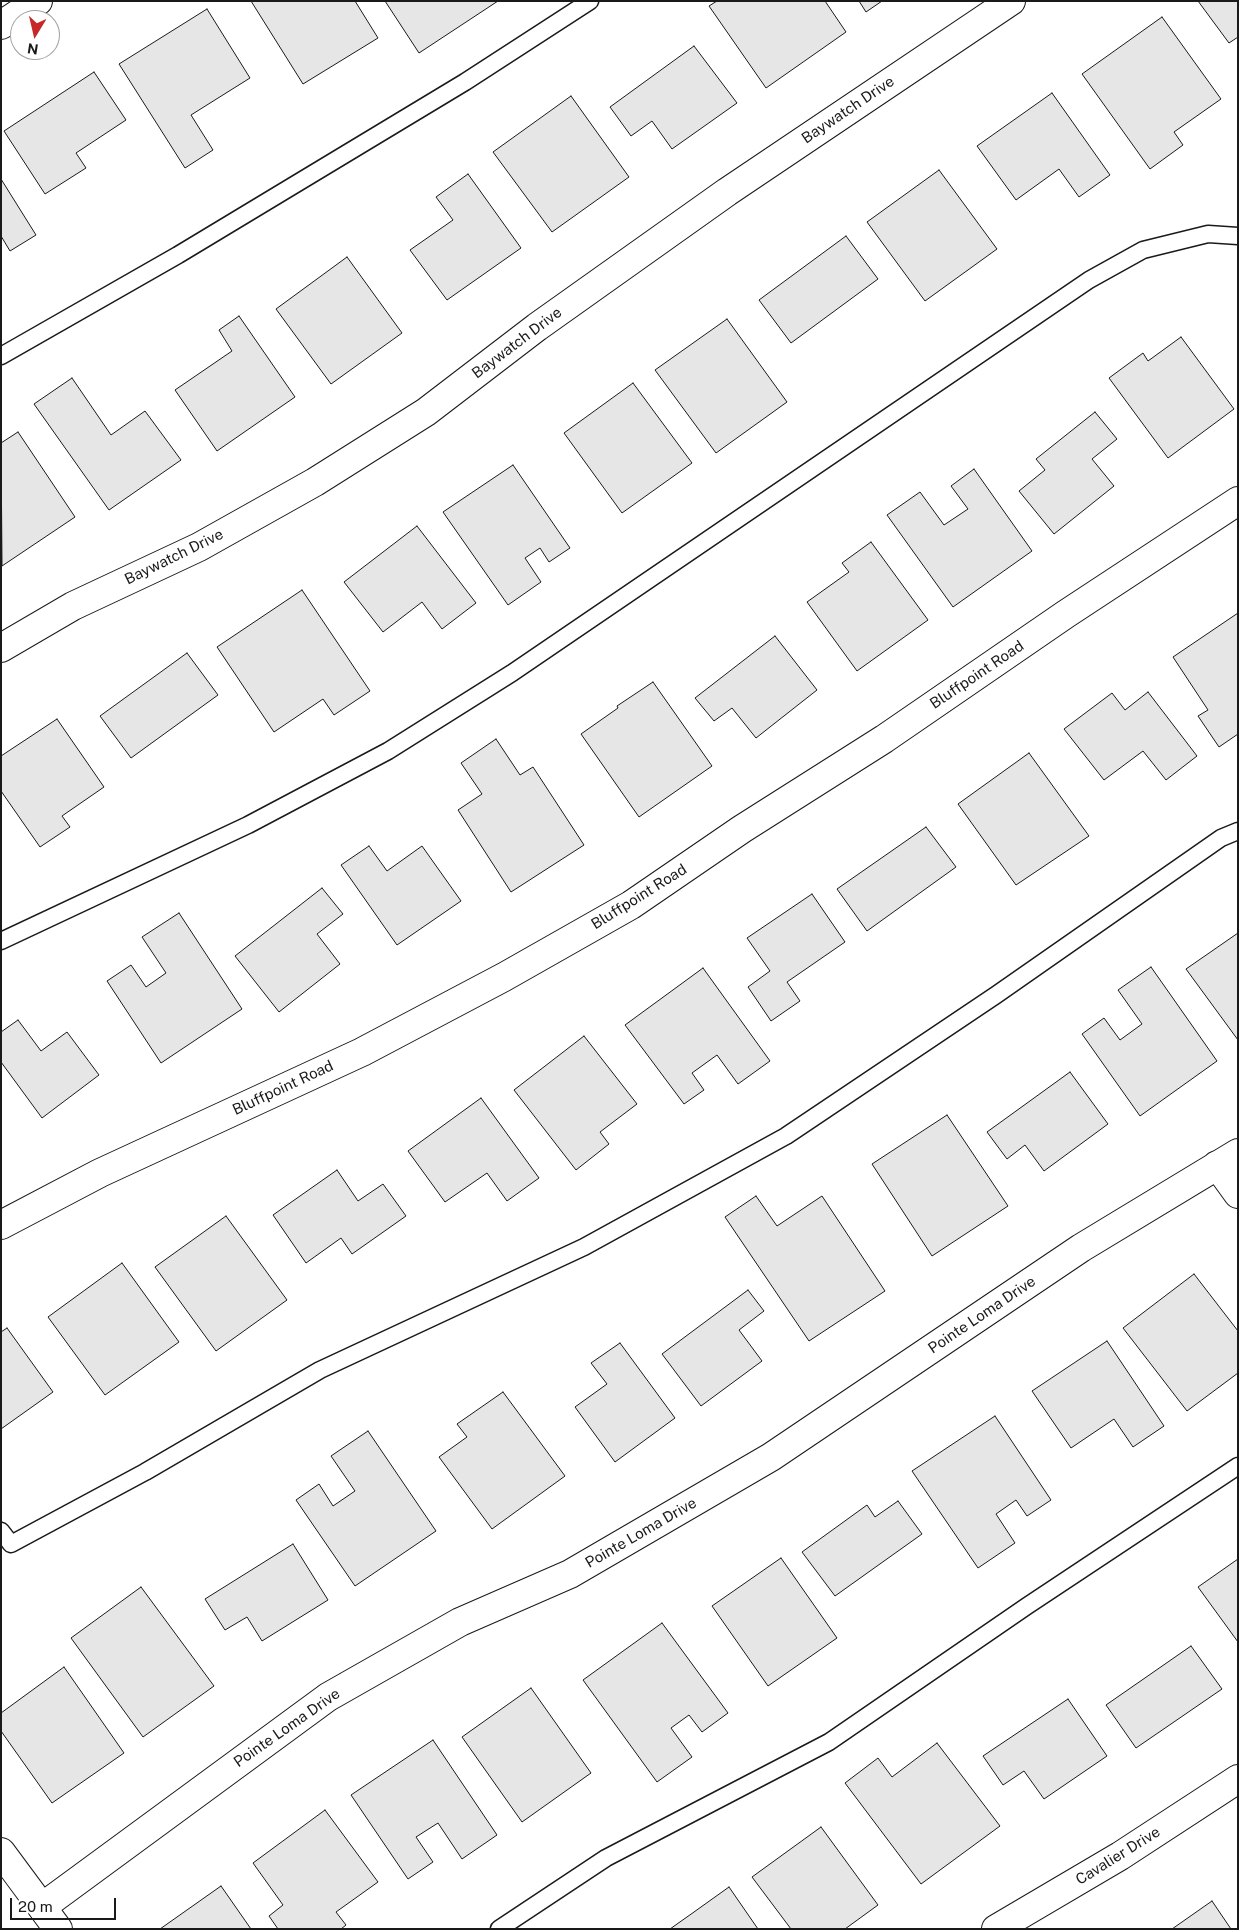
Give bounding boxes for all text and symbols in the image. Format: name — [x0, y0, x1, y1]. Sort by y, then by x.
north arrow — [10, 10, 60, 60]
text: N — [26, 40, 39, 58]
street label: Baywatch Drive — [798, 72, 898, 148]
street label: Baywatch Drive — [469, 303, 565, 383]
street label: Baywatch Drive — [122, 525, 226, 589]
street label: Bluffpoint Road — [927, 637, 1027, 713]
street label: Bluffpoint Road — [588, 860, 690, 934]
street label: Bluffpoint Road — [230, 1057, 336, 1119]
street label: Pointe Loma Drive — [925, 1272, 1039, 1358]
street label: Pointe Loma Drive — [582, 1494, 700, 1572]
street label: Pointe Loma Drive — [230, 1685, 344, 1771]
street label: Cavalier Drive — [1073, 1823, 1163, 1889]
scale bar — [12, 1888, 119, 1920]
text: 20 m — [18, 1898, 53, 1915]

